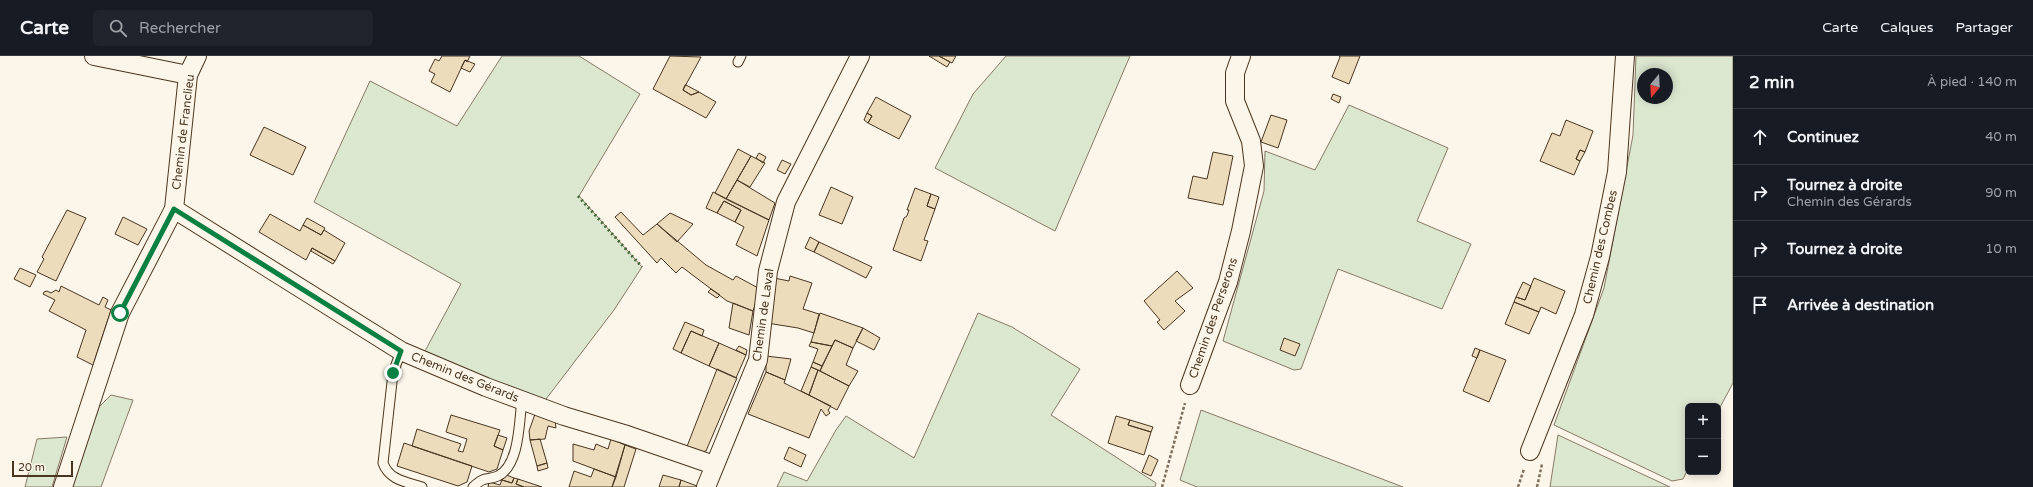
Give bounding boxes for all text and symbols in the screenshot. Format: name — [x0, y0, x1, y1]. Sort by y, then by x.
search box — [93, 10, 373, 46]
text: Carte — [20, 17, 69, 39]
icon: search — [107, 17, 129, 39]
text: Rechercher — [139, 19, 221, 37]
text: Carte — [1822, 19, 1858, 36]
text: Calques — [1880, 19, 1933, 36]
text: Partager — [1955, 19, 2013, 36]
north arrow — [1637, 68, 1673, 104]
text: 2 min — [1749, 72, 1794, 93]
street label: Chemin de Franclieu — [169, 73, 197, 191]
text: À pied · 140 m — [1927, 74, 2017, 90]
icon: ahead — [1749, 126, 1771, 148]
text: Continuez — [1787, 128, 1859, 146]
text: 40 m — [1985, 129, 2017, 145]
text: Tournez à droite — [1787, 176, 1902, 194]
icon: right — [1749, 182, 1771, 204]
text: 90 m — [1985, 185, 2017, 201]
street label: Chemin des Combes — [1580, 188, 1620, 305]
text: Chemin des Gérards — [1787, 194, 1912, 210]
icon: right — [1749, 238, 1771, 260]
text: Tournez à droite — [1787, 240, 1902, 258]
text: 10 m — [1985, 241, 2017, 257]
street label: Chemin des Perserons — [1186, 256, 1240, 380]
street label: Chemin de Laval — [750, 268, 776, 362]
icon: arrive — [1749, 294, 1771, 316]
text: Arrivée à destination — [1787, 296, 1934, 314]
route start — [111, 304, 129, 322]
street label: Chemin des Gérards — [409, 349, 521, 405]
route end — [384, 364, 402, 382]
map controls — [1685, 403, 1721, 475]
button: + — [1685, 403, 1721, 439]
button: − — [1685, 439, 1721, 475]
scale bar — [12, 459, 73, 478]
text: 20 m — [18, 461, 45, 474]

